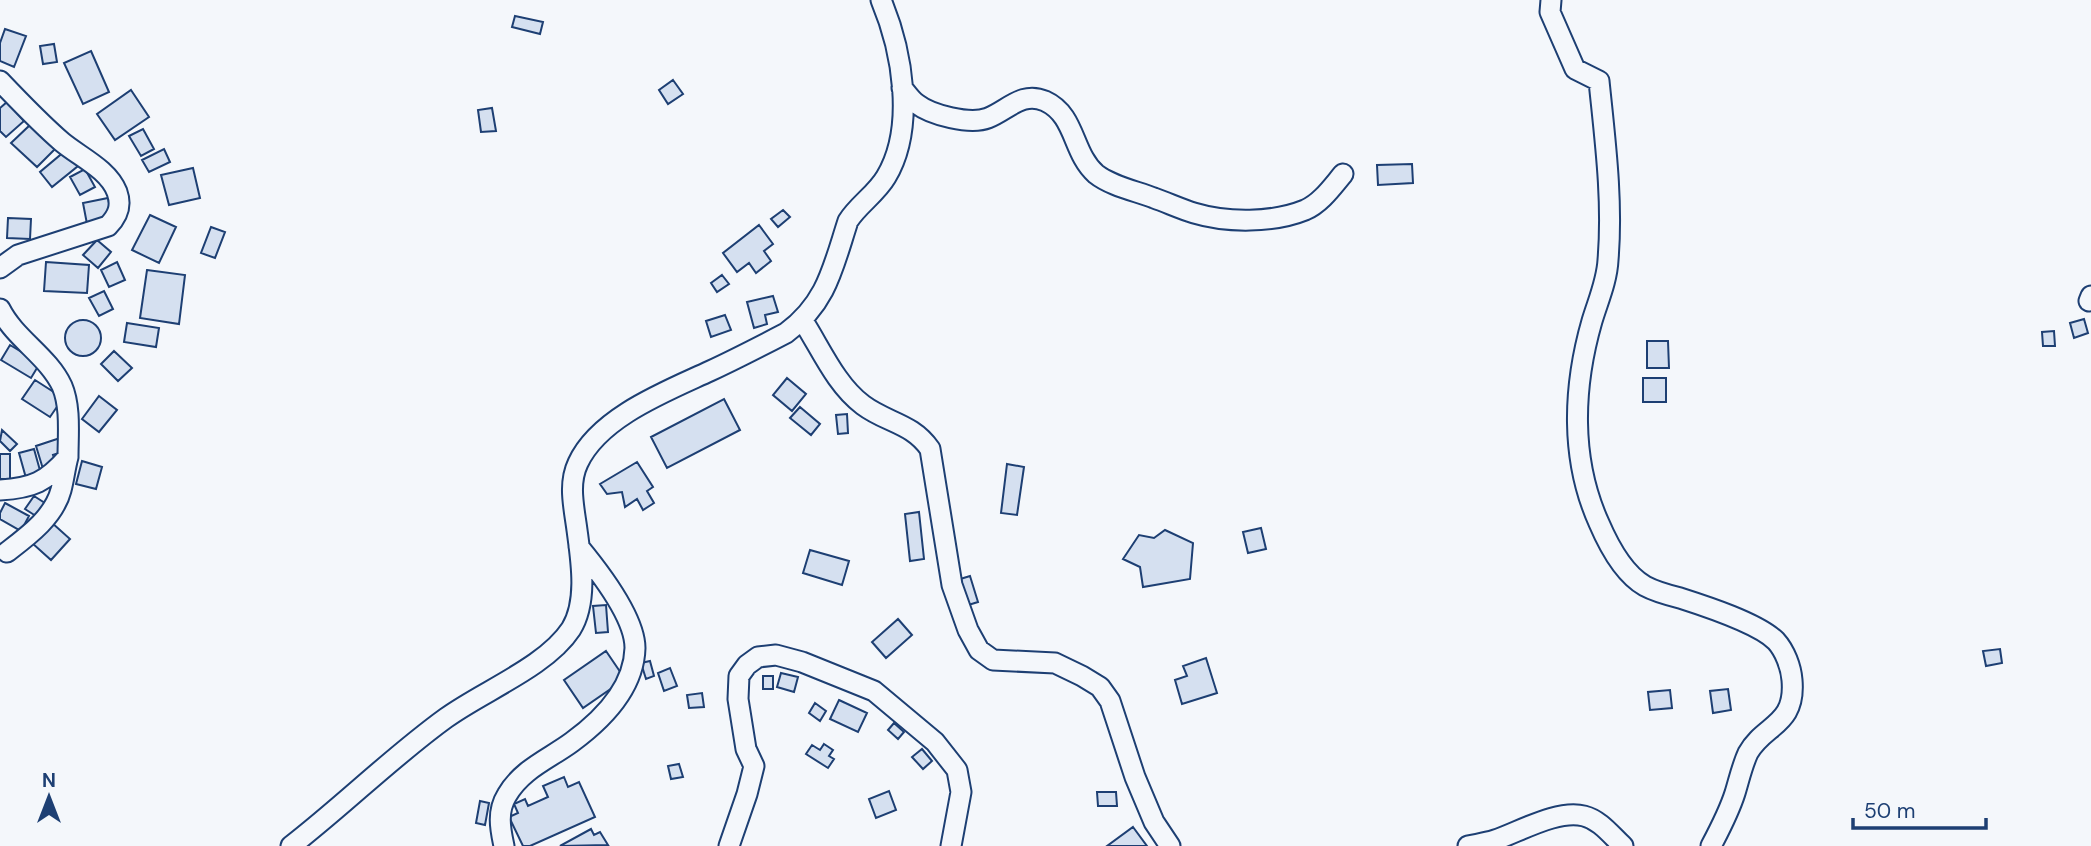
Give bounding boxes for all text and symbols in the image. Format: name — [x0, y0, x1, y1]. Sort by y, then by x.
north arrow — [14, 762, 84, 832]
text: N — [42, 768, 56, 793]
scale bar — [1853, 786, 1986, 830]
text: 50 m — [1864, 797, 1915, 825]

